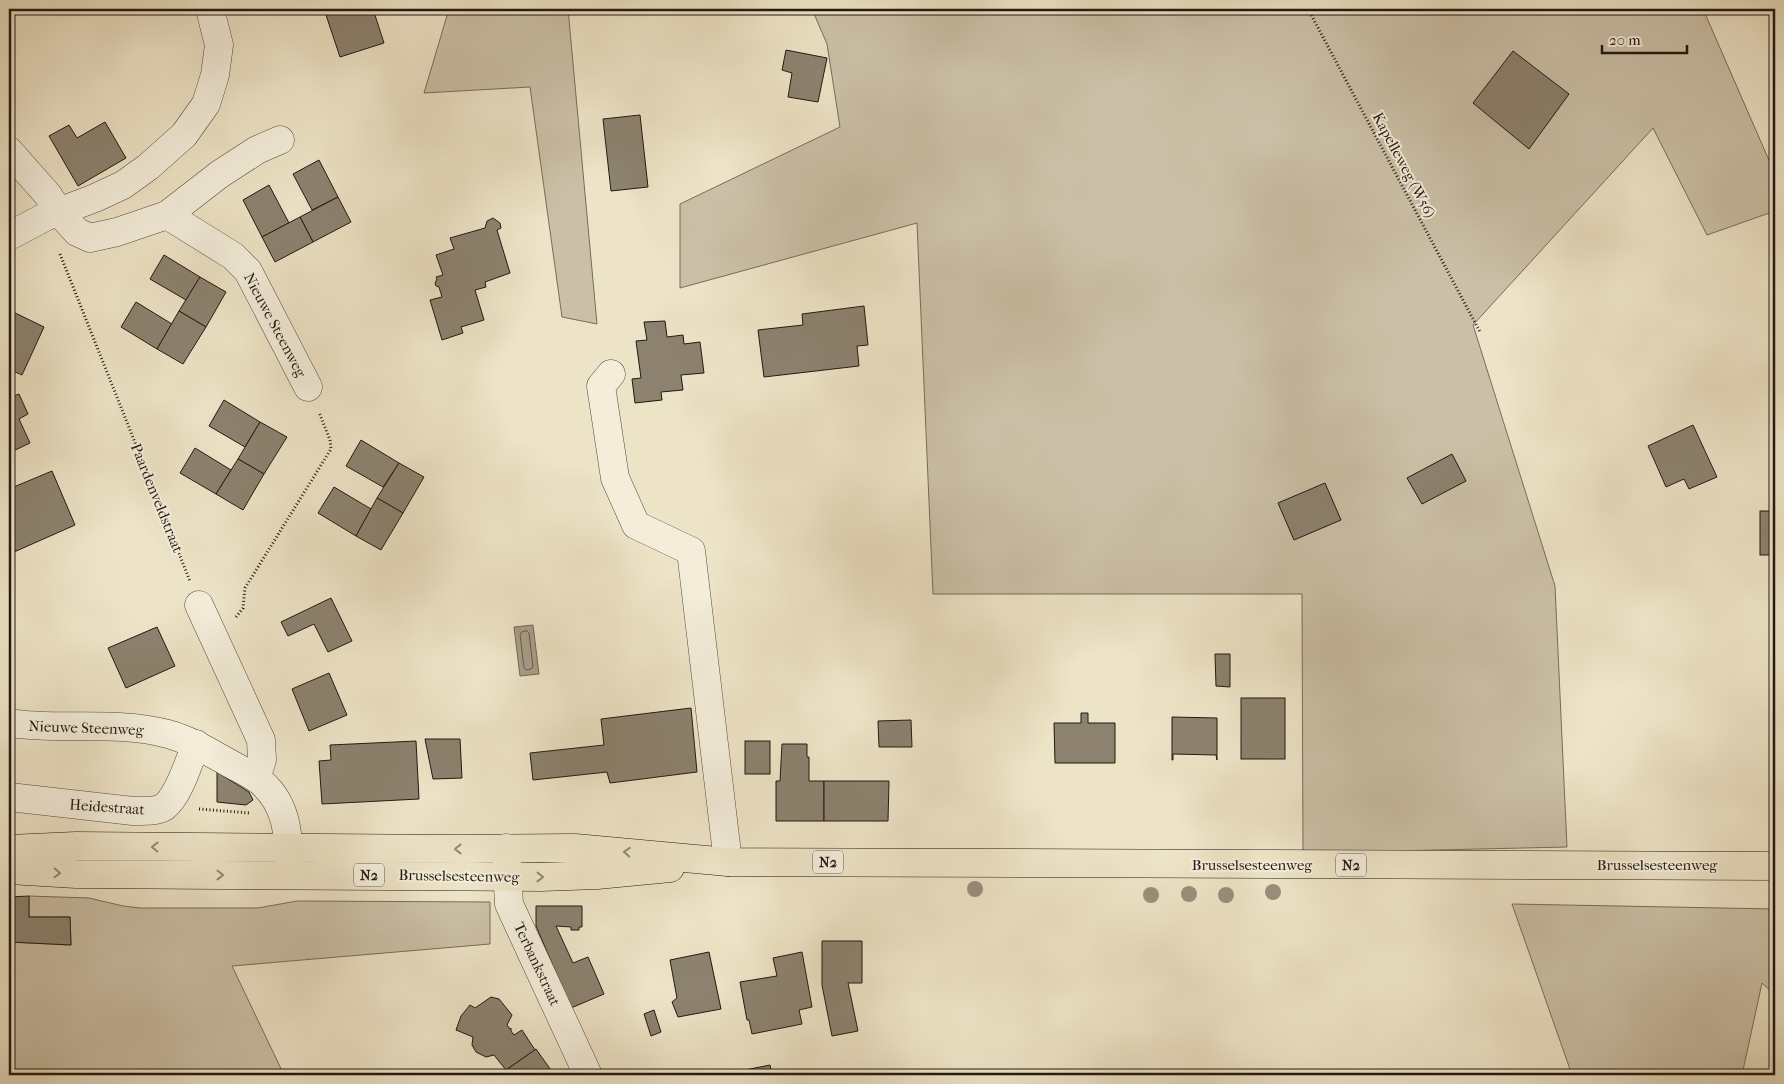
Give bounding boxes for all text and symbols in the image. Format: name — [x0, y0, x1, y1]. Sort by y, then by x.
scale bar — [1602, 22, 1686, 54]
text: 20 m — [1609, 31, 1641, 49]
street label: Kapelleweg (W56) — [1369, 109, 1439, 221]
street label: Nieuwe Steenweg — [240, 270, 311, 381]
street label: Paardenveldstraat — [127, 441, 187, 556]
street label: Nieuwe Steenweg — [28, 717, 145, 739]
street label: Heidestraat — [69, 795, 146, 819]
one-way arrow — [151, 842, 158, 852]
one-way arrow — [453, 844, 461, 854]
one-way arrow — [623, 847, 631, 858]
road number: N2 — [813, 850, 843, 874]
road number: N2 — [1336, 854, 1366, 876]
street label: Brusselsesteenweg — [1192, 856, 1313, 874]
street label: Brusselsesteenweg — [1597, 856, 1718, 874]
road number: N2 — [354, 864, 384, 886]
street label: Brusselsesteenweg — [399, 866, 520, 886]
one-way arrow — [54, 867, 62, 878]
one-way arrow — [216, 870, 224, 880]
one-way arrow — [536, 872, 544, 882]
street label: Terbankstraat — [510, 919, 565, 1009]

